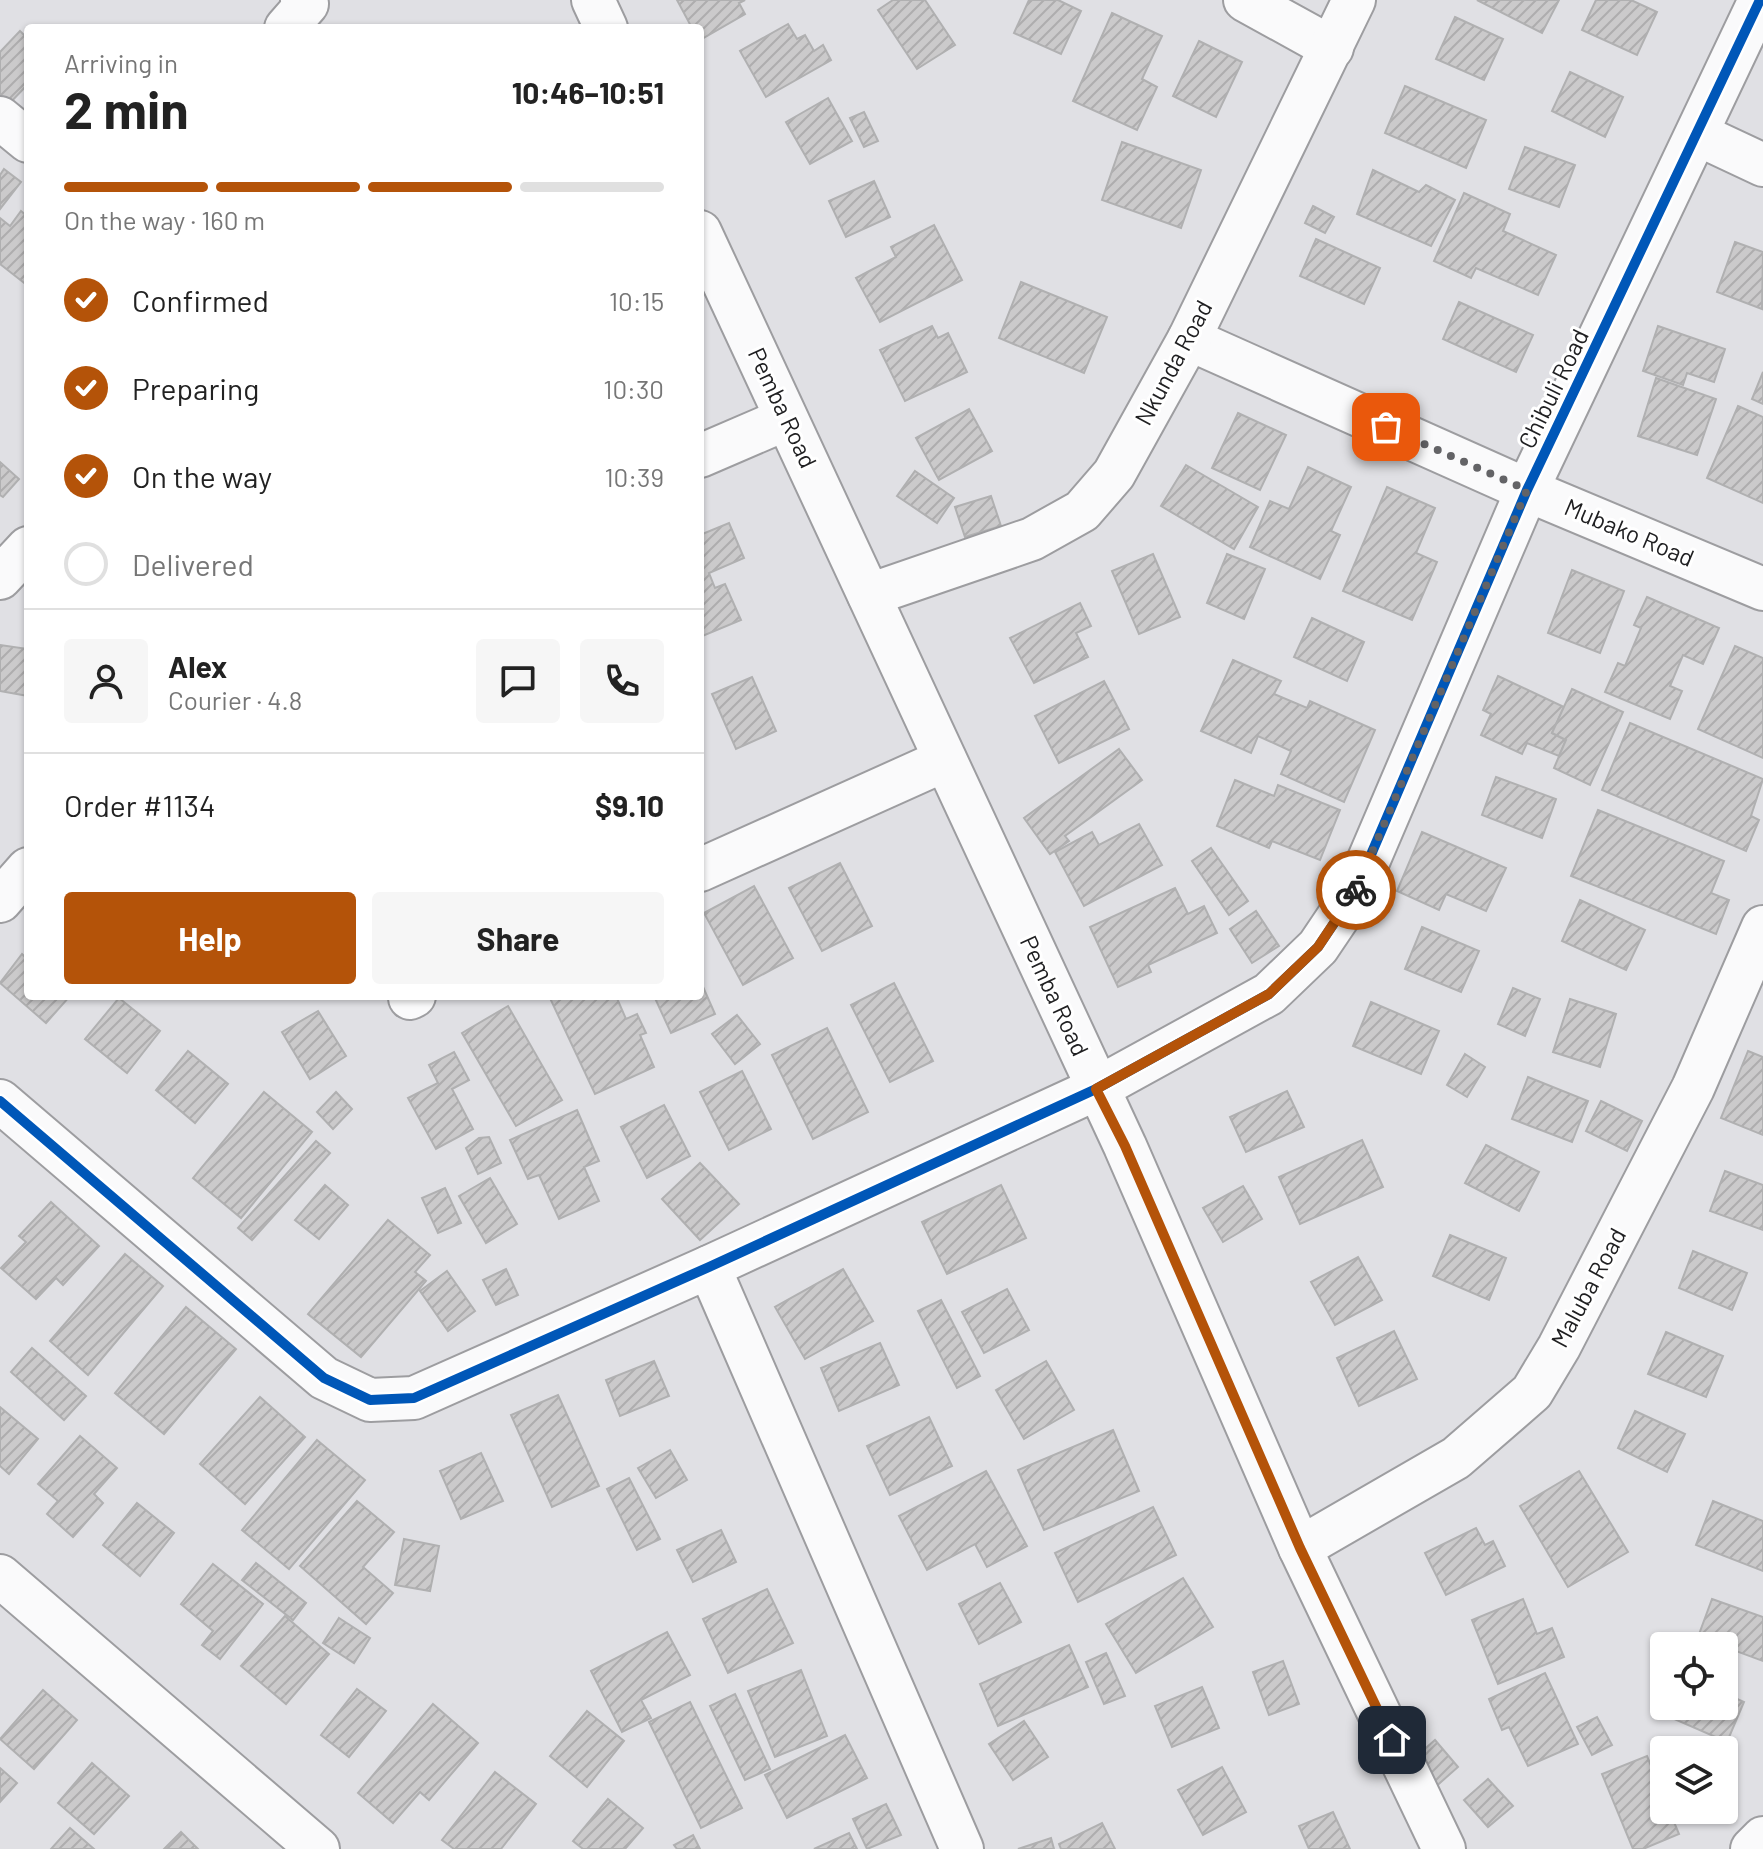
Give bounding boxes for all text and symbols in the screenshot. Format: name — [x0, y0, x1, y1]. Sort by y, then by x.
text: Arriving in — [64, 47, 178, 78]
text: 10:46–10:51 — [512, 74, 664, 110]
text: 2 min — [64, 77, 189, 139]
text: On the way · 160 m — [64, 204, 265, 235]
icon: check — [64, 278, 108, 322]
text: Confirmed — [132, 282, 269, 318]
text: 10:15 — [609, 285, 664, 316]
street label: Nkunda Road — [1128, 295, 1218, 430]
street label: Chibuli Road — [1511, 324, 1594, 453]
street label: Pemba Road — [743, 342, 824, 472]
icon: check — [64, 366, 108, 410]
text: Preparing — [132, 370, 259, 406]
text: 10:30 — [603, 373, 664, 404]
pin — [1352, 393, 1420, 461]
icon: bag — [1364, 405, 1408, 449]
icon: check — [64, 454, 108, 498]
text: On the way — [132, 458, 272, 494]
text: 10:39 — [604, 461, 664, 492]
street label: Mubako Road — [1560, 491, 1699, 572]
text: Delivered — [132, 546, 254, 582]
button: person — [64, 639, 148, 723]
button: chat — [476, 639, 560, 723]
button: phone — [580, 639, 664, 723]
text: Alex — [168, 648, 227, 684]
text: Courier · 4.8 — [168, 684, 302, 715]
text: Order #1134 — [64, 787, 216, 823]
text: $9.10 — [595, 787, 664, 823]
courier — [1316, 850, 1396, 930]
icon: bike — [1334, 868, 1378, 912]
button: Help — [64, 892, 356, 984]
button: Share — [372, 892, 664, 984]
street label: Pemba Road — [1015, 930, 1096, 1060]
street label: Maluba Road — [1544, 1223, 1631, 1352]
map controls — [1650, 1632, 1738, 1824]
button: locate — [1650, 1632, 1738, 1720]
pin — [1358, 1706, 1426, 1774]
icon: home — [1370, 1718, 1414, 1762]
button: layers — [1650, 1736, 1738, 1824]

